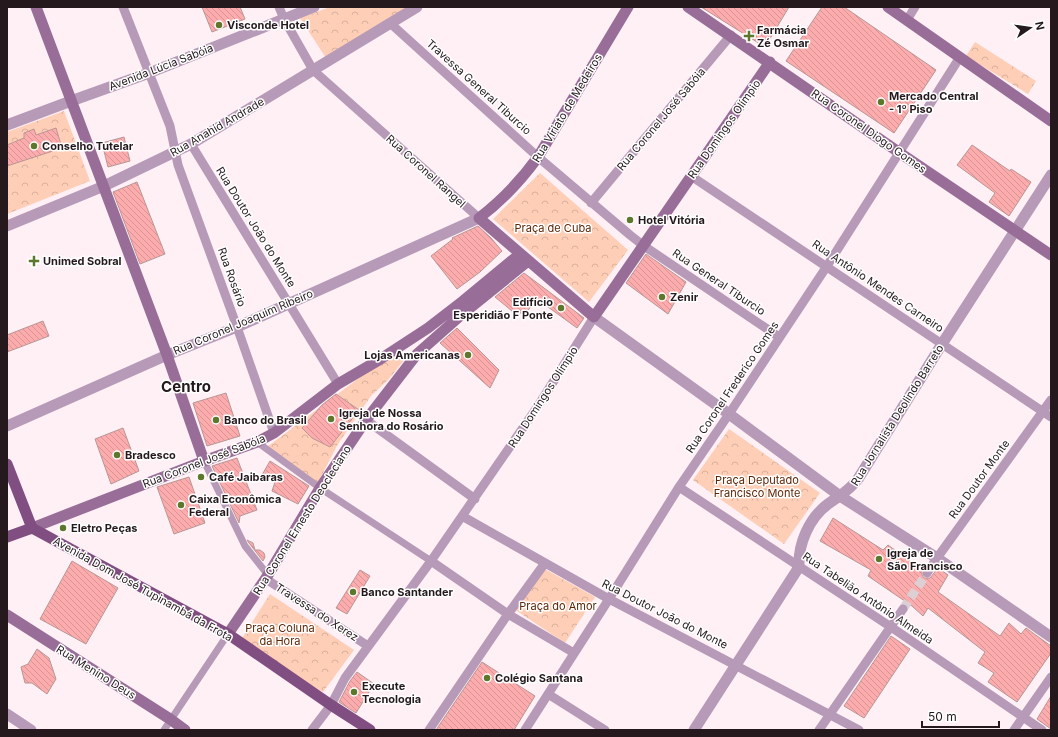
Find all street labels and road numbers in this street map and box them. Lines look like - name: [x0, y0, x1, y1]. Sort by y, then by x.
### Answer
- street label: Travessa General Tiburcio: [424, 36, 535, 138]
- street label: Avenida Lúcia Sabóia: [107, 41, 215, 93]
- street label: Rua Viriato de Medeiros: [529, 51, 605, 165]
- street label: Rua Coronel José Sabóia: [614, 65, 708, 173]
- street label: Rua Domingos Olímpio: [684, 76, 764, 181]
- street label: Rua Coronel Diogo Gomes: [809, 86, 929, 176]
- street label: Rua Anahid Andrade: [167, 94, 267, 160]
- street label: Rua Coronel Rangel: [383, 132, 469, 210]
- street label: Rua Doutor João do Monte: [213, 164, 299, 290]
- street label: Rua Antônio Mendes Carneiro: [810, 237, 947, 335]
- street label: Rua Rosário: [215, 246, 249, 309]
- street label: Rua General Tiburcio: [670, 246, 768, 318]
- street label: Rua Coronel Joaquim Ribeiro: [171, 286, 315, 358]
- street label: Rua Coronel Frederico Gomes: [683, 318, 782, 456]
- street label: Rua Jornalista Deolindo Barreto: [848, 341, 947, 488]
- street label: Rua Domingos Olímpio: [505, 343, 581, 450]
- street label: Rua Coronel José Sabóia: [141, 431, 267, 491]
- street label: Rua Doutor Monte: [946, 437, 1012, 521]
- street label: Rua Coronel Ernesto Deocleciano: [250, 442, 354, 598]
- street label: Avenida Dom José Tupinambá da Frota: [51, 534, 235, 644]
- street label: Rua Tabelião Antônio Almeida: [800, 549, 936, 647]
- street label: Rua Doutor João do Monte: [600, 576, 730, 652]
- street label: Travessa do Xerez: [273, 580, 361, 644]
- street label: Rua Menino Deus: [54, 642, 139, 702]

